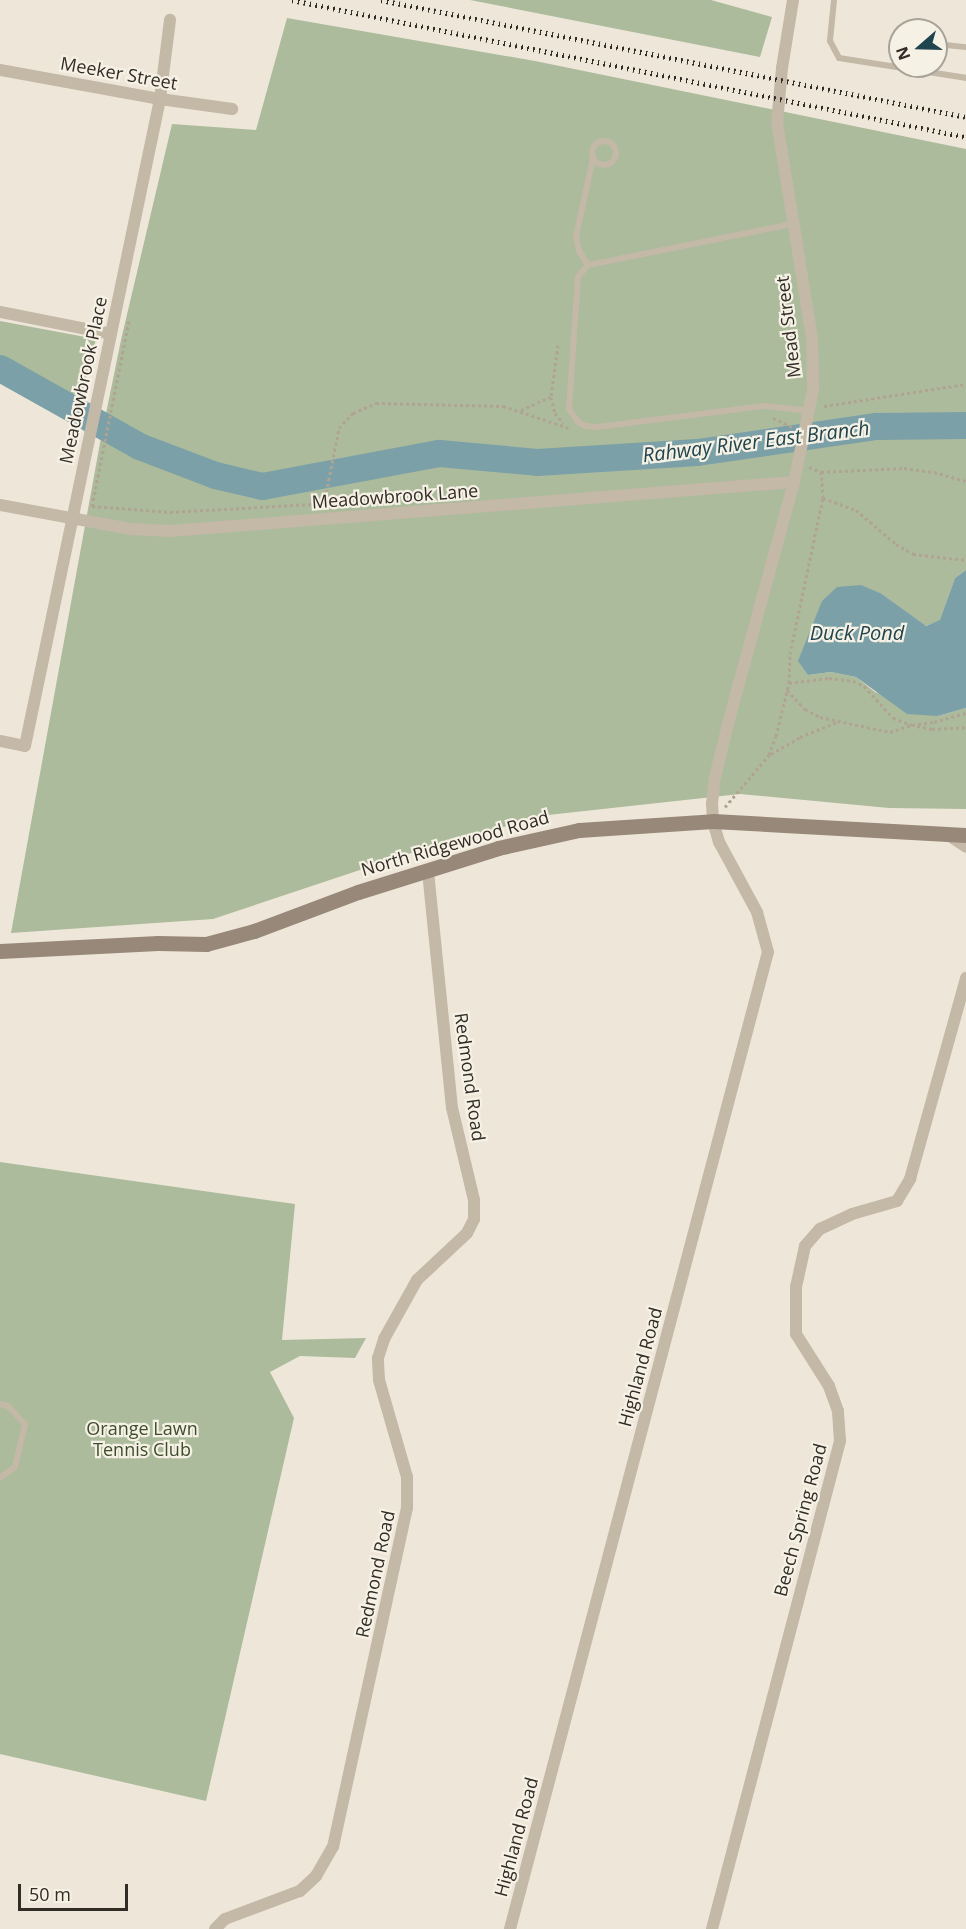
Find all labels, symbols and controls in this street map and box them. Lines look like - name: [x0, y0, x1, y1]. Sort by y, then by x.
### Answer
- north arrow: [888, 18, 948, 78]
- text: N: [890, 44, 916, 63]
- street label: Meeker Street: [59, 52, 179, 94]
- street label: Mead Street: [771, 275, 805, 379]
- street label: Meadowbrook Place: [55, 294, 111, 466]
- water label: Rahway River East Branch: [641, 415, 871, 467]
- street label: Meadowbrook Lane: [311, 479, 479, 513]
- water label: Duck Pond: [810, 620, 904, 644]
- street label: North Ridgewood Road: [358, 806, 552, 880]
- street label: Redmond Road: [450, 1011, 490, 1143]
- street label: Highland Road: [614, 1305, 666, 1429]
- park label: Orange Lawn Tennis Club: [86, 1418, 198, 1460]
- street label: Beech Spring Road: [769, 1441, 831, 1599]
- street label: Redmond Road: [351, 1508, 399, 1640]
- street label: Highland Road: [490, 1775, 542, 1899]
- scale bar: [21, 1872, 130, 1910]
- text: 50 m: [29, 1882, 71, 1906]

